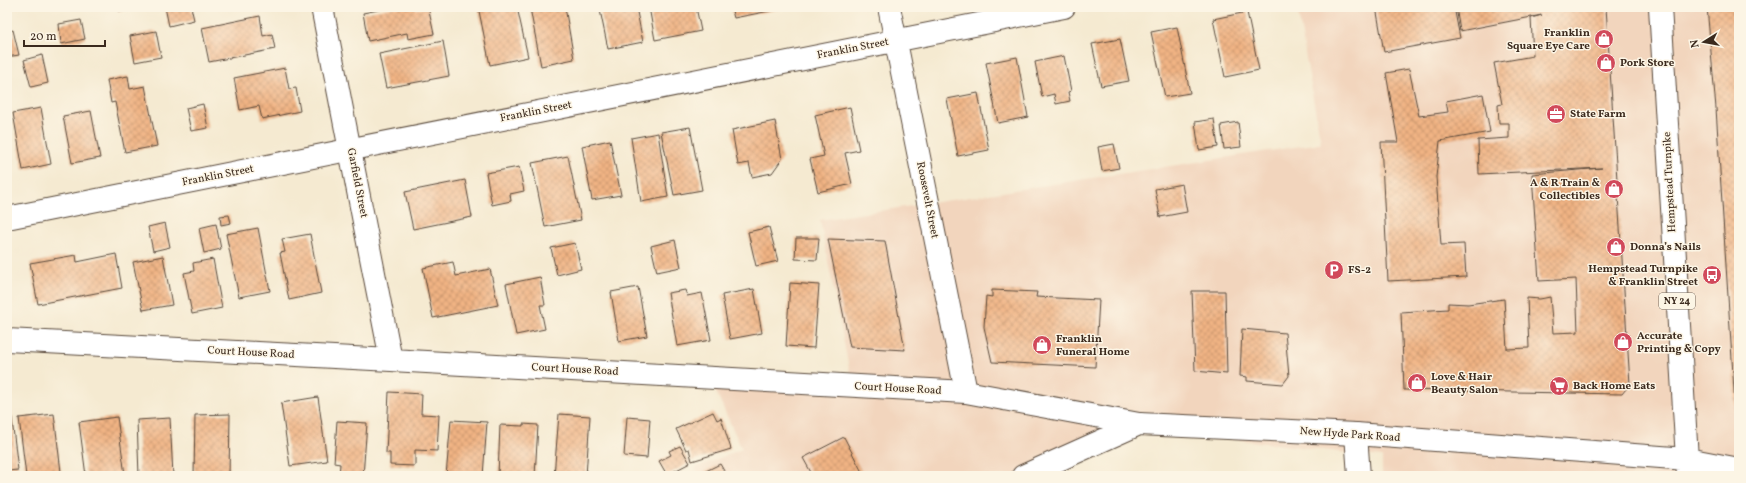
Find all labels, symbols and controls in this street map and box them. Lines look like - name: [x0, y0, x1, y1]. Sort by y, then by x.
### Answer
- scale bar: [24, 22, 105, 48]
- north arrow: [1684, 22, 1724, 62]
- place label: Franklin Square Eye Care: [1507, 26, 1590, 54]
- shop icon: Franklin Square Eye Care: [1593, 28, 1615, 50]
- text: 20 m: [30, 29, 57, 45]
- street label: Franklin Street: [816, 35, 890, 63]
- text: N: [1688, 38, 1704, 49]
- shop icon: Pork Store: [1595, 52, 1617, 74]
- place label: Pork Store: [1620, 56, 1675, 71]
- street label: Franklin Street: [499, 98, 573, 126]
- office icon: State Farm: [1545, 103, 1567, 125]
- place label: State Farm: [1570, 107, 1626, 122]
- street label: Hempstead Turnpike: [1660, 131, 1680, 233]
- street label: Garfield Street: [343, 147, 371, 219]
- street label: Roosevelt Street: [912, 160, 942, 240]
- street label: Franklin Street: [181, 162, 255, 190]
- place label: A & R Train & Collectibles: [1530, 176, 1600, 204]
- shop icon: A & R Train & Collectibles: [1603, 178, 1625, 200]
- shop icon: Donna’s Nails: [1605, 236, 1627, 258]
- place label: Donna’s Nails: [1630, 240, 1701, 255]
- parking icon: FS-2: [1323, 259, 1345, 281]
- place label: Hempstead Turnpike & Franklin Street: [1588, 262, 1698, 290]
- place label: FS-2: [1348, 263, 1371, 278]
- bus stop icon: Hempstead Turnpike & Franklin Street: [1701, 264, 1723, 286]
- road number: NY 24: [1659, 293, 1695, 309]
- place label: Accurate Printing & Copy: [1637, 329, 1722, 357]
- shop icon: Accurate Printing & Copy: [1612, 331, 1634, 353]
- place label: Franklin Funeral Home: [1056, 332, 1130, 360]
- shop icon: Franklin Funeral Home: [1031, 334, 1053, 356]
- street label: Court House Road: [207, 343, 295, 363]
- street label: Court House Road: [531, 360, 619, 380]
- place label: Love & Hair Beauty Salon: [1431, 370, 1498, 398]
- shop icon: Love & Hair Beauty Salon: [1406, 372, 1428, 394]
- supermarket icon: Back Home Eats: [1548, 375, 1570, 397]
- street label: Court House Road: [854, 379, 942, 399]
- place label: Back Home Eats: [1573, 379, 1655, 394]
- street label: New Hyde Park Road: [1299, 424, 1401, 446]

